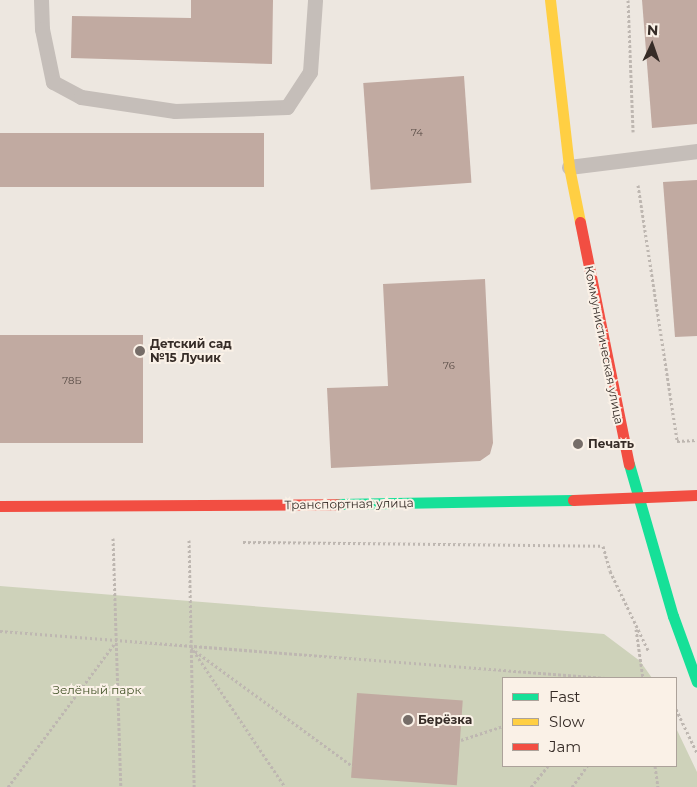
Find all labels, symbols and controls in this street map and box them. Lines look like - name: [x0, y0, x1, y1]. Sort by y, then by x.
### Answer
- north arrow: [627, 20, 677, 70]
- text: N: [647, 21, 659, 39]
- house number: 74: [411, 127, 423, 139]
- street label: Коммунистическая улица: [582, 264, 626, 426]
- place label: Детский сад №15 Лучик: [150, 337, 232, 365]
- marker: Детский сад №15 Лучик: [134, 345, 146, 357]
- house number: 76: [443, 360, 455, 372]
- house number: 78Б: [62, 375, 82, 387]
- place label: Печать: [588, 437, 634, 451]
- marker: Печать: [572, 438, 584, 450]
- street label: Транспортная улица: [284, 496, 414, 512]
- legend: [502, 677, 677, 767]
- park label: Зелёный парк: [53, 683, 141, 697]
- text: Fast: [549, 687, 580, 706]
- text: Slow: [549, 712, 585, 731]
- place label: Берёзка: [418, 713, 472, 727]
- marker: Берёзка: [402, 714, 414, 726]
- text: Jam: [549, 737, 581, 756]

